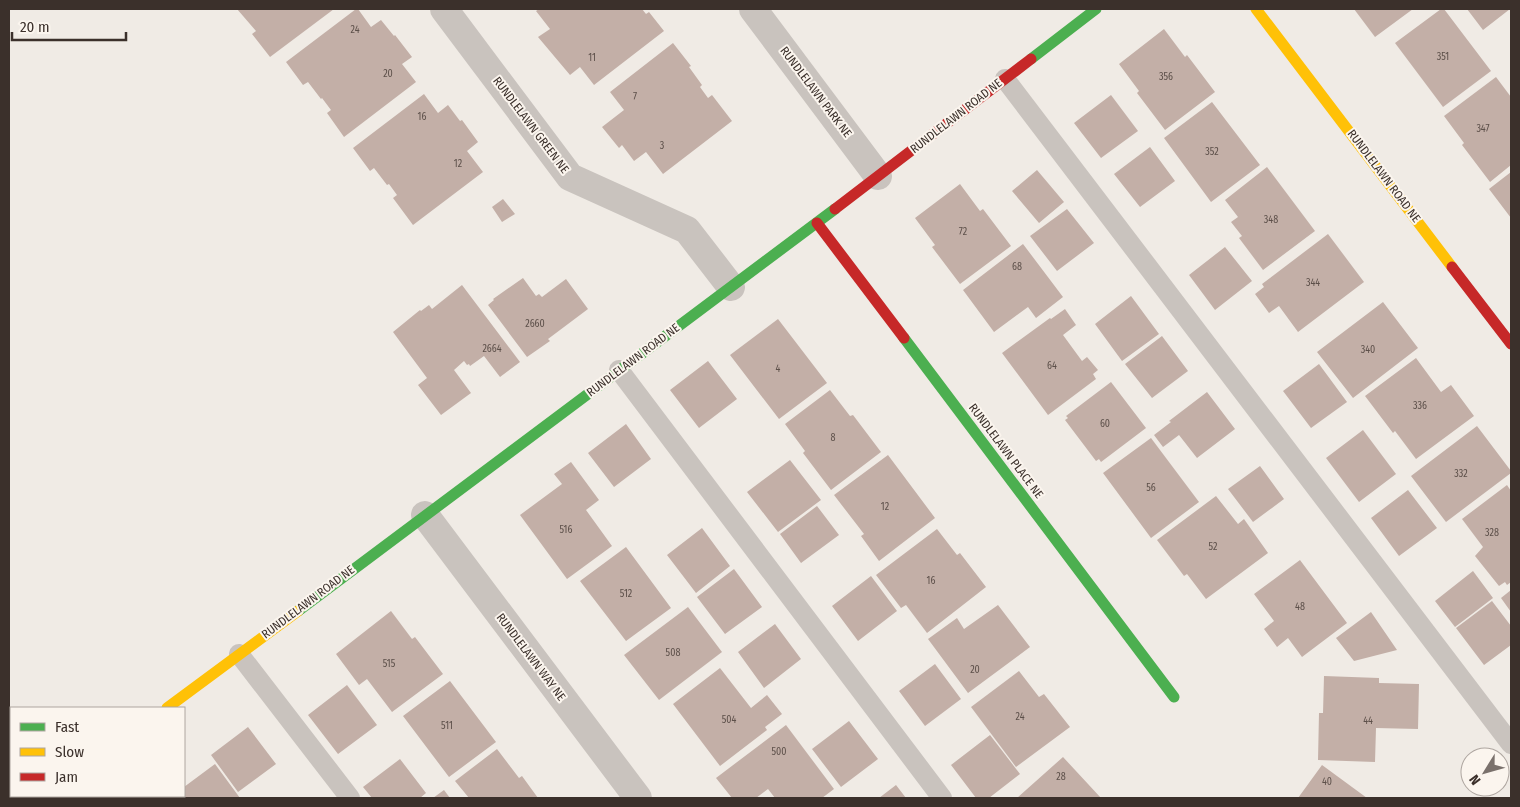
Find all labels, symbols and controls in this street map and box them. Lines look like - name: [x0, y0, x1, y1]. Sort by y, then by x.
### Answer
- scale bar: [12, 10, 126, 42]
- text: 20 m: [20, 18, 50, 36]
- house number: 24: [350, 24, 360, 36]
- street label: RUNDLELAWN PARK NE: [777, 44, 855, 140]
- house number: 351: [1437, 51, 1449, 63]
- house number: 11: [588, 52, 596, 64]
- house number: 20: [383, 68, 393, 80]
- house number: 356: [1159, 71, 1173, 83]
- street label: RUNDLELAWN GREEN NE: [490, 74, 572, 176]
- street label: RUNDLELAWN ROAD NE: [907, 76, 1005, 156]
- house number: 7: [633, 91, 637, 103]
- house number: 16: [418, 111, 426, 123]
- house number: 347: [1476, 123, 1490, 135]
- street label: RUNDLELAWN ROAD NE: [1345, 127, 1424, 225]
- house number: 3: [660, 140, 665, 152]
- house number: 352: [1205, 146, 1219, 158]
- house number: 12: [454, 158, 463, 170]
- house number: 348: [1264, 214, 1278, 226]
- house number: 72: [959, 226, 968, 238]
- house number: 68: [1012, 261, 1022, 273]
- house number: 344: [1306, 277, 1320, 289]
- house number: 2660: [525, 318, 545, 330]
- street label: RUNDLELAWN ROAD NE: [584, 320, 682, 399]
- house number: 2664: [482, 343, 502, 355]
- house number: 340: [1361, 344, 1375, 356]
- house number: 64: [1047, 360, 1057, 372]
- house number: 4: [776, 363, 781, 375]
- house number: 336: [1413, 400, 1427, 412]
- street label: RUNDLELAWN PLACE NE: [966, 401, 1046, 501]
- house number: 60: [1100, 418, 1110, 430]
- house number: 8: [831, 432, 836, 444]
- house number: 332: [1454, 468, 1468, 480]
- house number: 56: [1146, 482, 1156, 494]
- house number: 12: [881, 501, 890, 513]
- house number: 516: [560, 524, 573, 536]
- house number: 328: [1485, 527, 1499, 539]
- house number: 52: [1209, 541, 1218, 553]
- street label: RUNDLELAWN ROAD NE: [259, 562, 357, 641]
- house number: 16: [927, 575, 935, 587]
- house number: 512: [620, 588, 633, 600]
- house number: 48: [1295, 601, 1305, 613]
- street label: RUNDLELAWN WAY NE: [494, 611, 569, 704]
- house number: 508: [666, 647, 680, 659]
- house number: 515: [383, 658, 396, 670]
- house number: 20: [970, 664, 980, 676]
- legend: [10, 707, 185, 797]
- house number: 24: [1015, 711, 1025, 723]
- house number: 504: [722, 714, 736, 726]
- house number: 44: [1363, 715, 1373, 727]
- text: Fast: [55, 718, 79, 736]
- house number: 511: [441, 720, 453, 732]
- text: Slow: [55, 743, 84, 761]
- house number: 500: [771, 746, 787, 758]
- north arrow: [1460, 747, 1510, 797]
- text: Jam: [55, 768, 78, 786]
- house number: 28: [1056, 771, 1066, 783]
- text: N: [1466, 771, 1484, 788]
- house number: 40: [1322, 776, 1332, 788]

